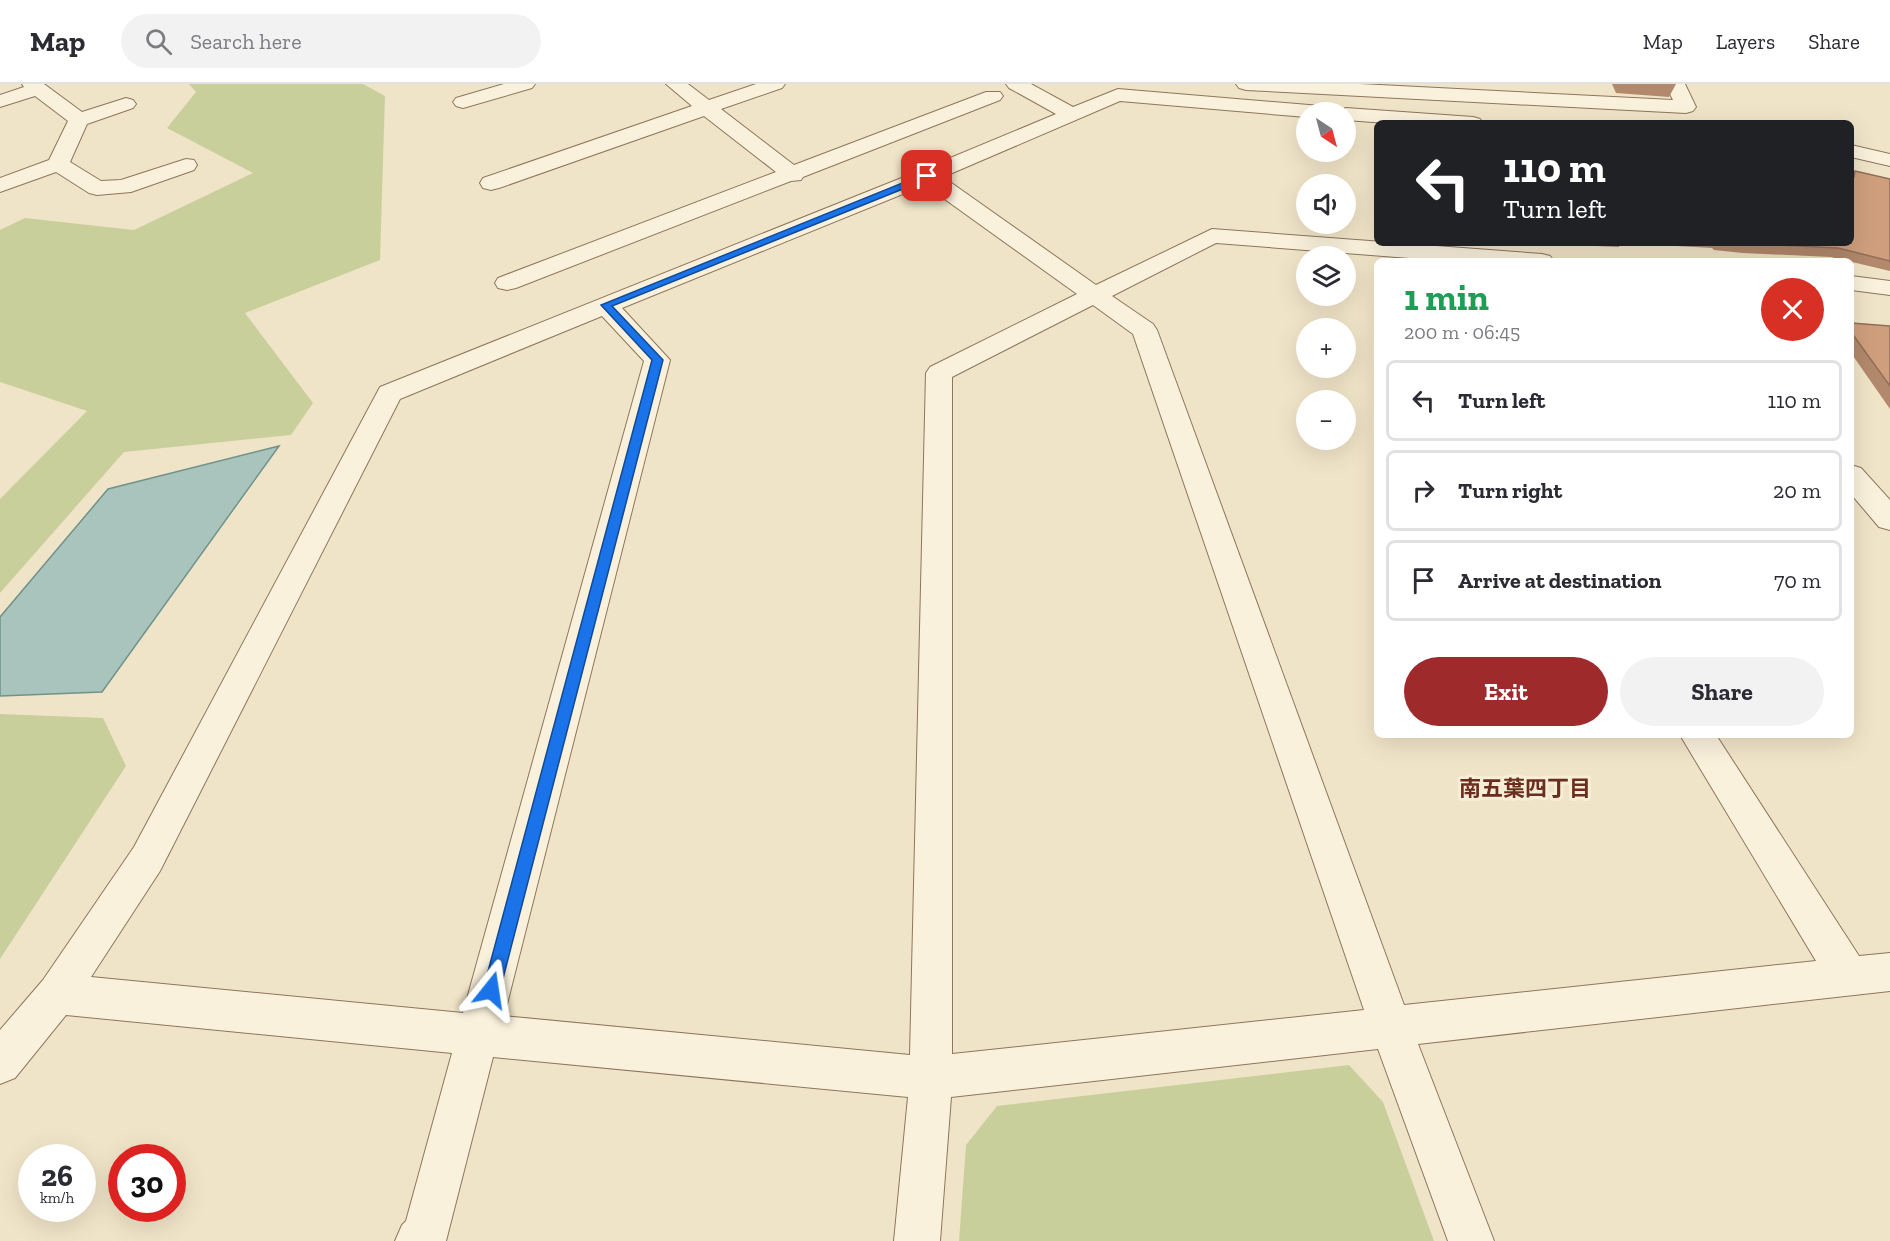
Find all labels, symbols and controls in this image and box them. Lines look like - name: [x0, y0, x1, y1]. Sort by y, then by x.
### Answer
- search box: [121, 14, 541, 68]
- text: Map: [30, 25, 85, 58]
- icon: search: [142, 25, 175, 58]
- text: Search here: [190, 28, 302, 55]
- text: Map: [1643, 29, 1683, 54]
- text: Layers: [1716, 29, 1775, 54]
- text: Share: [1808, 29, 1860, 54]
- north arrow: [1296, 102, 1356, 162]
- map controls: [1296, 102, 1356, 450]
- text: 110 m: [1503, 142, 1606, 193]
- icon: left: [1404, 144, 1482, 222]
- pin: [901, 150, 952, 201]
- icon: arrive: [910, 159, 943, 192]
- button: sound: [1296, 174, 1356, 234]
- text: Turn left: [1503, 193, 1606, 225]
- button: layers: [1296, 246, 1356, 306]
- text: 1 min: [1404, 276, 1489, 319]
- button: close: [1761, 278, 1824, 341]
- button: +: [1296, 318, 1356, 378]
- text: 200 m · 06:45: [1404, 320, 1520, 344]
- icon: left: [1407, 384, 1440, 417]
- text: Turn left: [1458, 387, 1545, 414]
- text: 110 m: [1767, 387, 1821, 414]
- button: −: [1296, 390, 1356, 450]
- icon: right: [1407, 474, 1440, 507]
- text: Turn right: [1458, 477, 1562, 504]
- text: 20 m: [1773, 477, 1821, 504]
- icon: arrive: [1407, 564, 1440, 597]
- text: Arrive at destination: [1458, 567, 1661, 594]
- text: 70 m: [1774, 567, 1821, 594]
- button: Exit: [1404, 657, 1608, 726]
- button: Share: [1620, 657, 1824, 726]
- district label: 南五葉四丁目: [1459, 775, 1591, 802]
- position arrow: [459, 958, 523, 1022]
- speed limit sign: 30: [108, 1144, 186, 1222]
- text: 26: [41, 1158, 73, 1194]
- text: km/h: [40, 1189, 74, 1207]

